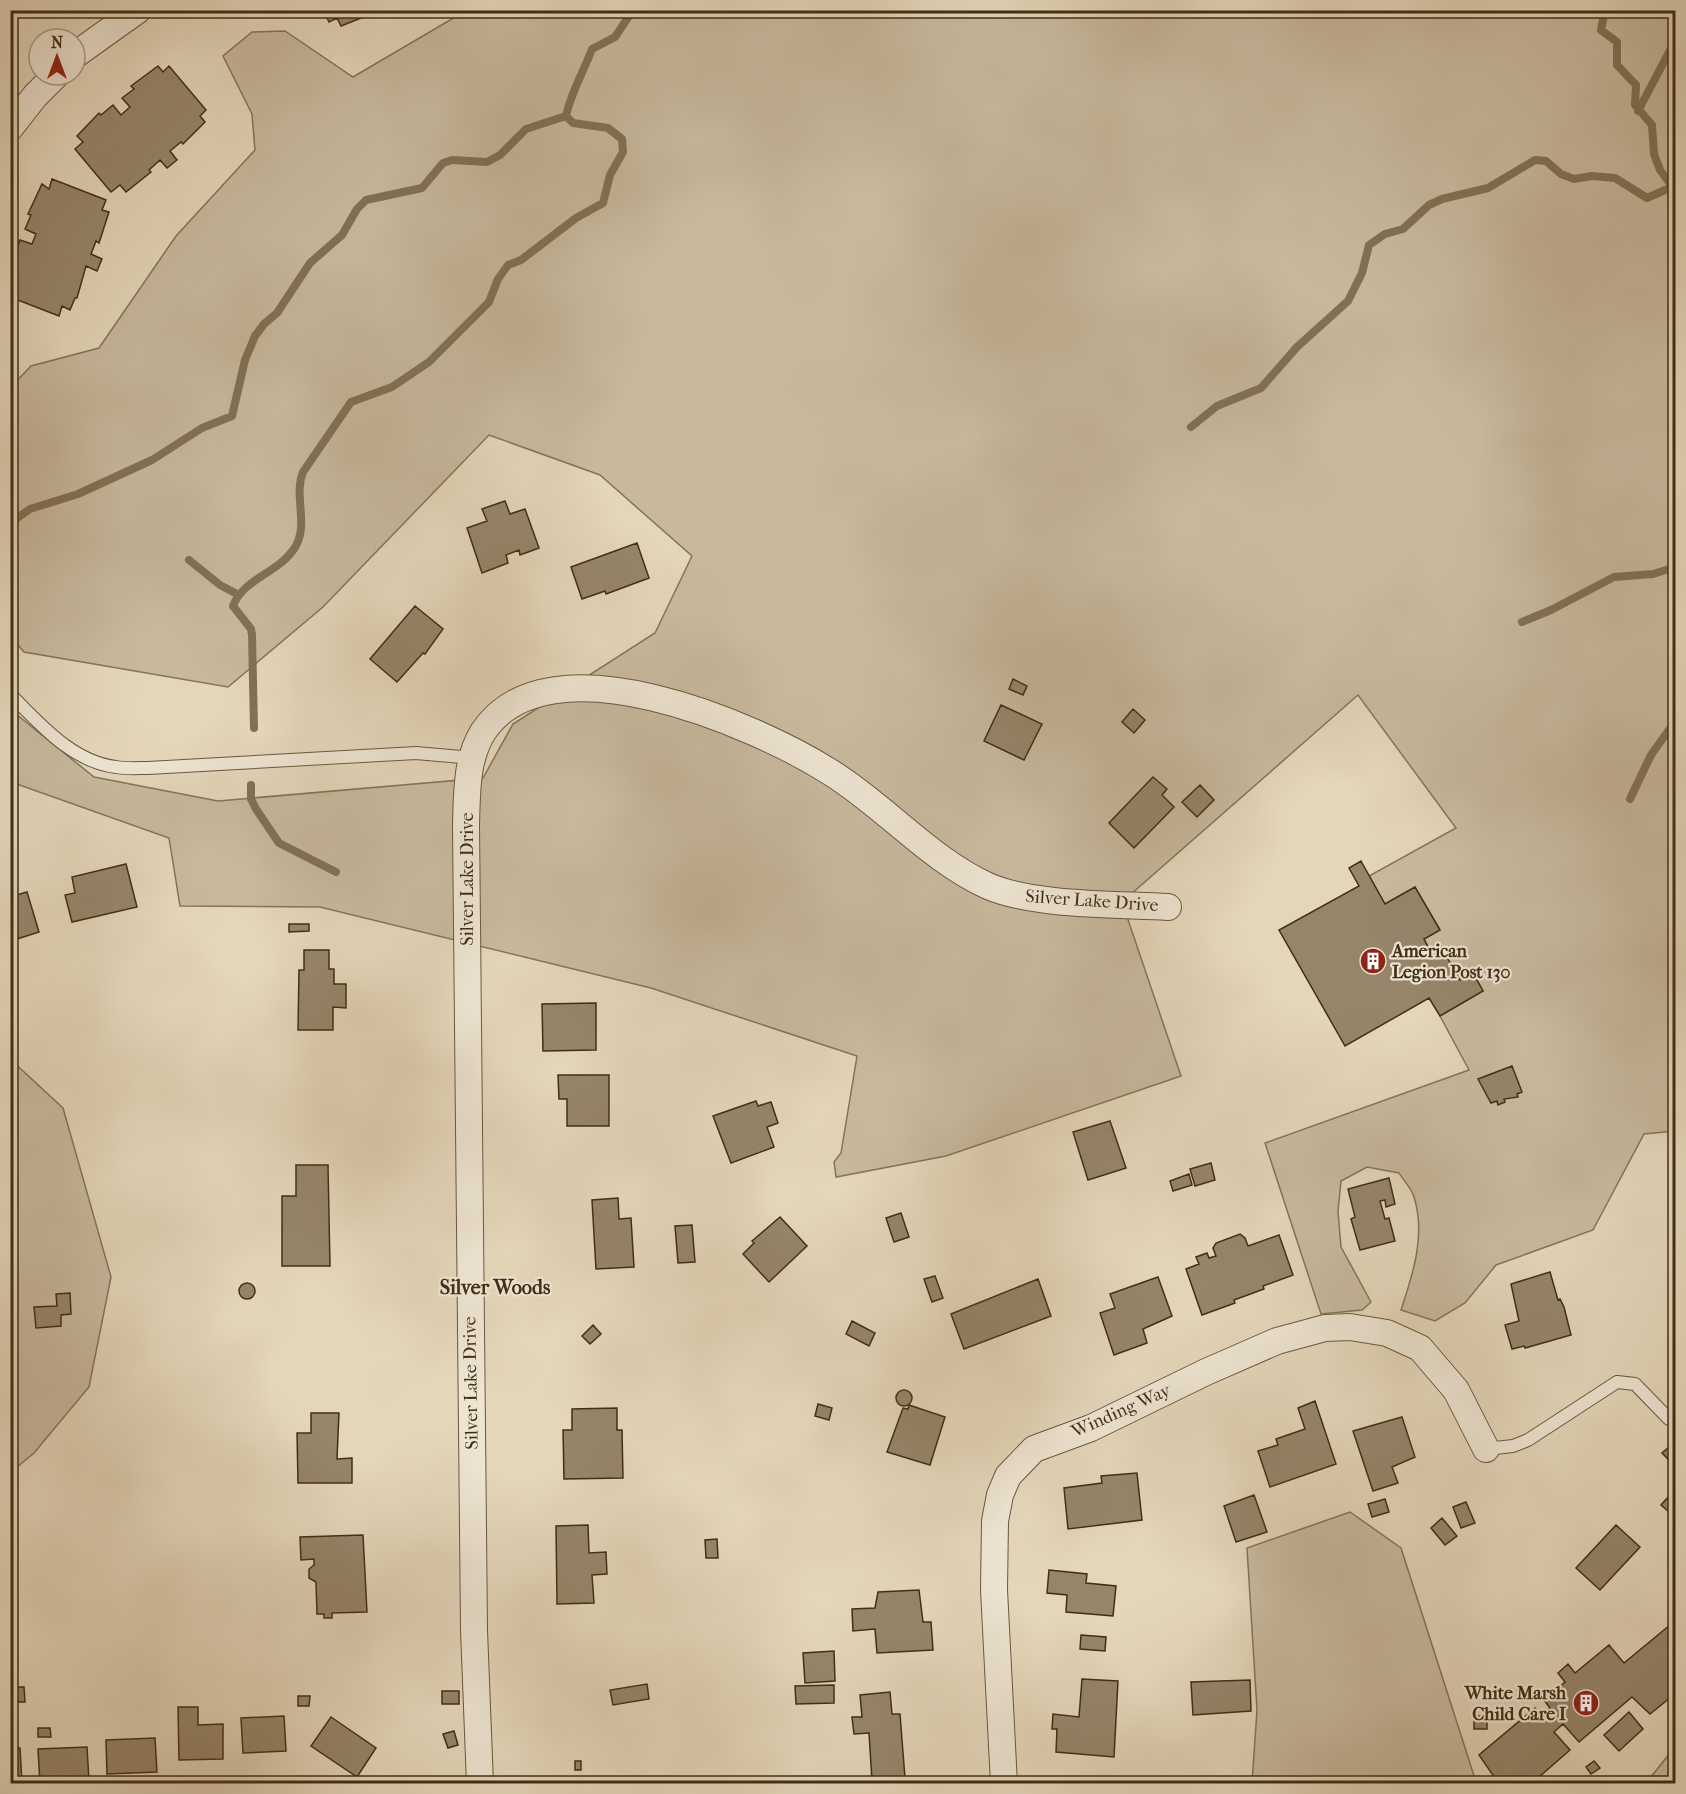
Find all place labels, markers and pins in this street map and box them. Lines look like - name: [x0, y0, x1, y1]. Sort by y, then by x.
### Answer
- place label: American Legion Post 130: [1391, 941, 1510, 983]
- building icon: American Legion Post 130: [1358, 946, 1388, 976]
- place label: White Marsh Child Care I: [1464, 1683, 1567, 1725]
- building icon: White Marsh Child Care I: [1571, 1688, 1601, 1718]

